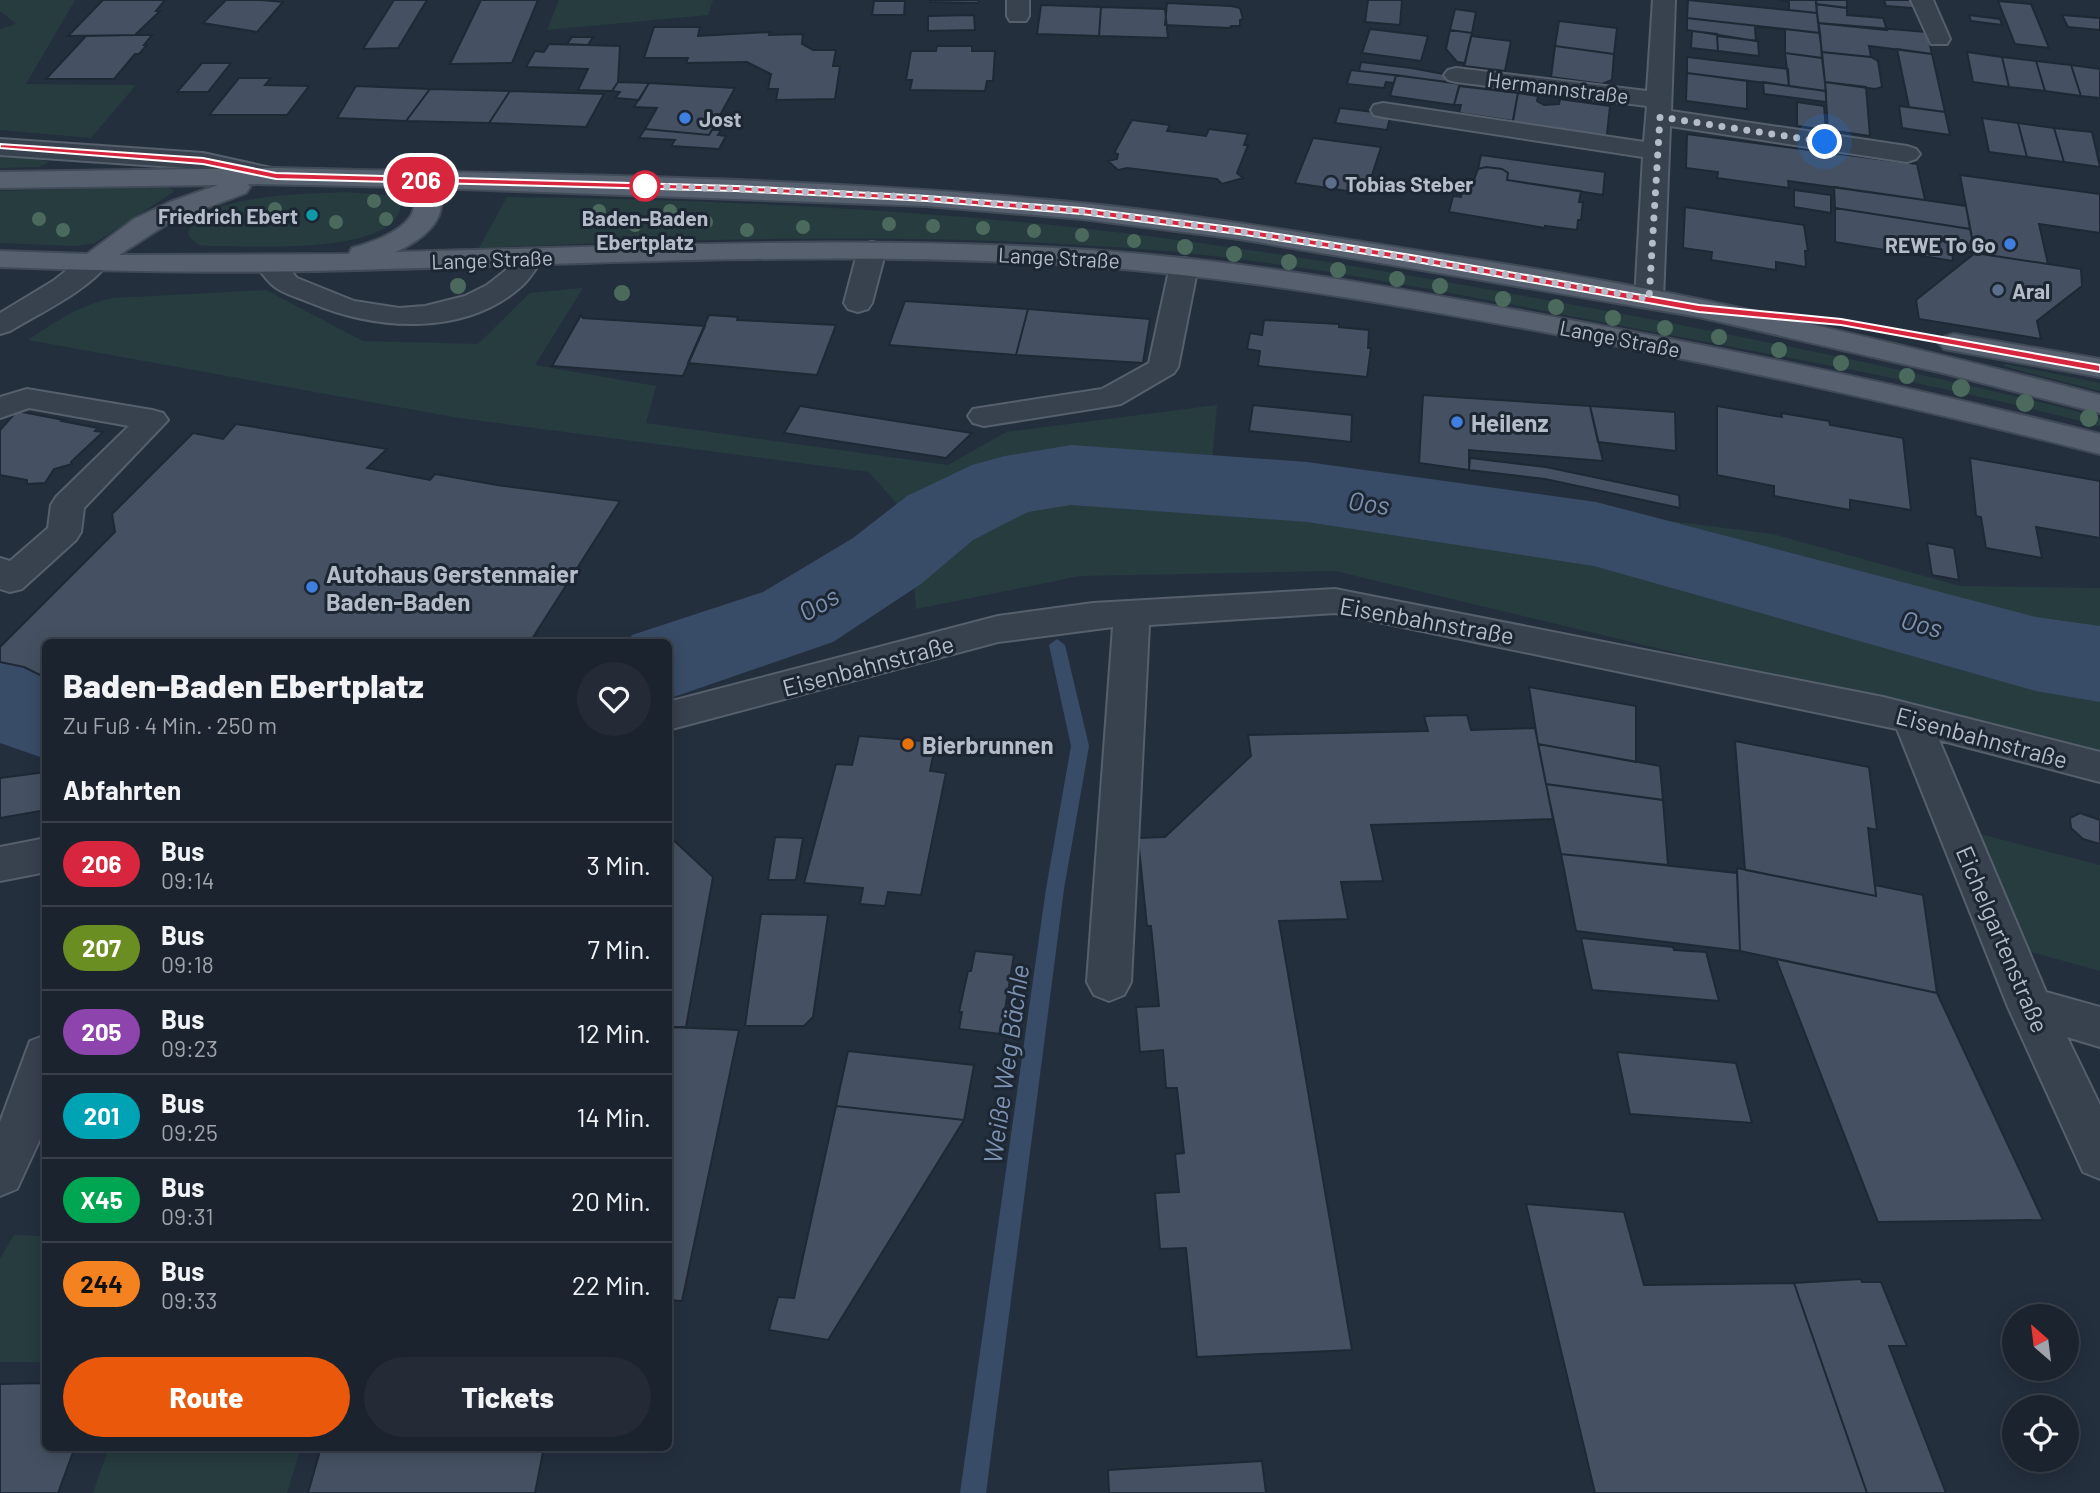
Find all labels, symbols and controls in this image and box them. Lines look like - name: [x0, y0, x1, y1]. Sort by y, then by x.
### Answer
- street label: Hermannstraße: [1486, 66, 1630, 108]
- place label: Jost: [699, 106, 741, 131]
- marker: Jost: [677, 110, 693, 126]
- your location: [1807, 124, 1842, 159]
- line badge: 206: [381, 157, 461, 203]
- text: 206: [401, 165, 441, 194]
- marker: Baden-Baden Ebertplatz: [630, 171, 660, 201]
- place label: Tobias Steber: [1345, 171, 1473, 196]
- marker: Tobias Steber: [1323, 175, 1339, 191]
- place label: Friedrich Ebert: [158, 203, 298, 228]
- place label: Baden-Baden Ebertplatz: [582, 205, 708, 254]
- marker: Friedrich Ebert: [304, 207, 320, 223]
- place label: REWE To Go: [1885, 232, 1996, 257]
- marker: REWE To Go: [2002, 236, 2018, 252]
- street label: Lange Straße: [998, 241, 1120, 273]
- street label: Lange Straße: [431, 244, 553, 274]
- place label: Aral: [2012, 278, 2050, 303]
- marker: Aral: [1990, 282, 2006, 298]
- street label: Lange Straße: [1558, 314, 1682, 362]
- place label: Heilenz: [1471, 408, 1548, 437]
- marker: Heilenz: [1449, 414, 1465, 430]
- water label: Oos: [1346, 484, 1392, 520]
- place label: Autohaus Gerstenmaier Baden-Baden: [326, 559, 578, 616]
- marker: Autohaus Gerstenmaier Baden-Baden: [304, 579, 320, 595]
- water label: Oos: [792, 579, 844, 627]
- street label: Eisenbahnstraße: [1338, 590, 1516, 650]
- water label: Oos: [1898, 603, 1946, 643]
- street label: Eisenbahnstraße: [779, 628, 957, 702]
- button: heart: [577, 662, 651, 736]
- text: Baden-Baden Ebertplatz: [63, 665, 424, 705]
- street label: Eisenbahnstraße: [1893, 700, 2071, 774]
- text: Zu Fuß · 4 Min. · 250 m: [63, 711, 277, 739]
- place label: Bierbrunnen: [922, 730, 1054, 759]
- marker: Bierbrunnen: [900, 736, 916, 752]
- text: Abfahrten: [63, 774, 181, 805]
- text: Bus: [161, 835, 204, 866]
- street label: Eichelgartenstraße: [1951, 841, 2055, 1037]
- text: 206: [81, 849, 122, 878]
- text: 3 Min.: [586, 849, 651, 880]
- text: 09:14: [161, 866, 215, 894]
- text: Bus: [161, 919, 204, 950]
- text: 207: [82, 933, 121, 962]
- text: 7 Min.: [588, 933, 651, 964]
- text: 09:18: [161, 950, 214, 978]
- water label: Weiße Weg Bächle: [976, 963, 1034, 1165]
- text: Bus: [161, 1003, 204, 1034]
- text: 205: [81, 1017, 122, 1046]
- text: 12 Min.: [577, 1017, 651, 1048]
- text: 09:23: [161, 1034, 218, 1062]
- text: Bus: [161, 1087, 204, 1118]
- text: 201: [84, 1101, 119, 1130]
- text: 14 Min.: [576, 1101, 651, 1132]
- text: 09:25: [161, 1118, 218, 1146]
- text: Bus: [161, 1171, 204, 1202]
- text: X45: [80, 1185, 123, 1214]
- text: 20 Min.: [571, 1185, 651, 1216]
- text: 09:31: [161, 1202, 214, 1230]
- text: Bus: [161, 1255, 204, 1286]
- text: 244: [80, 1269, 123, 1298]
- text: 22 Min.: [572, 1269, 651, 1300]
- text: 09:33: [161, 1286, 217, 1314]
- north arrow: [2002, 1304, 2079, 1381]
- map controls: [2002, 1304, 2079, 1472]
- button: Route: [63, 1357, 350, 1437]
- button: Tickets: [364, 1357, 651, 1437]
- button: locate: [2002, 1395, 2079, 1472]

